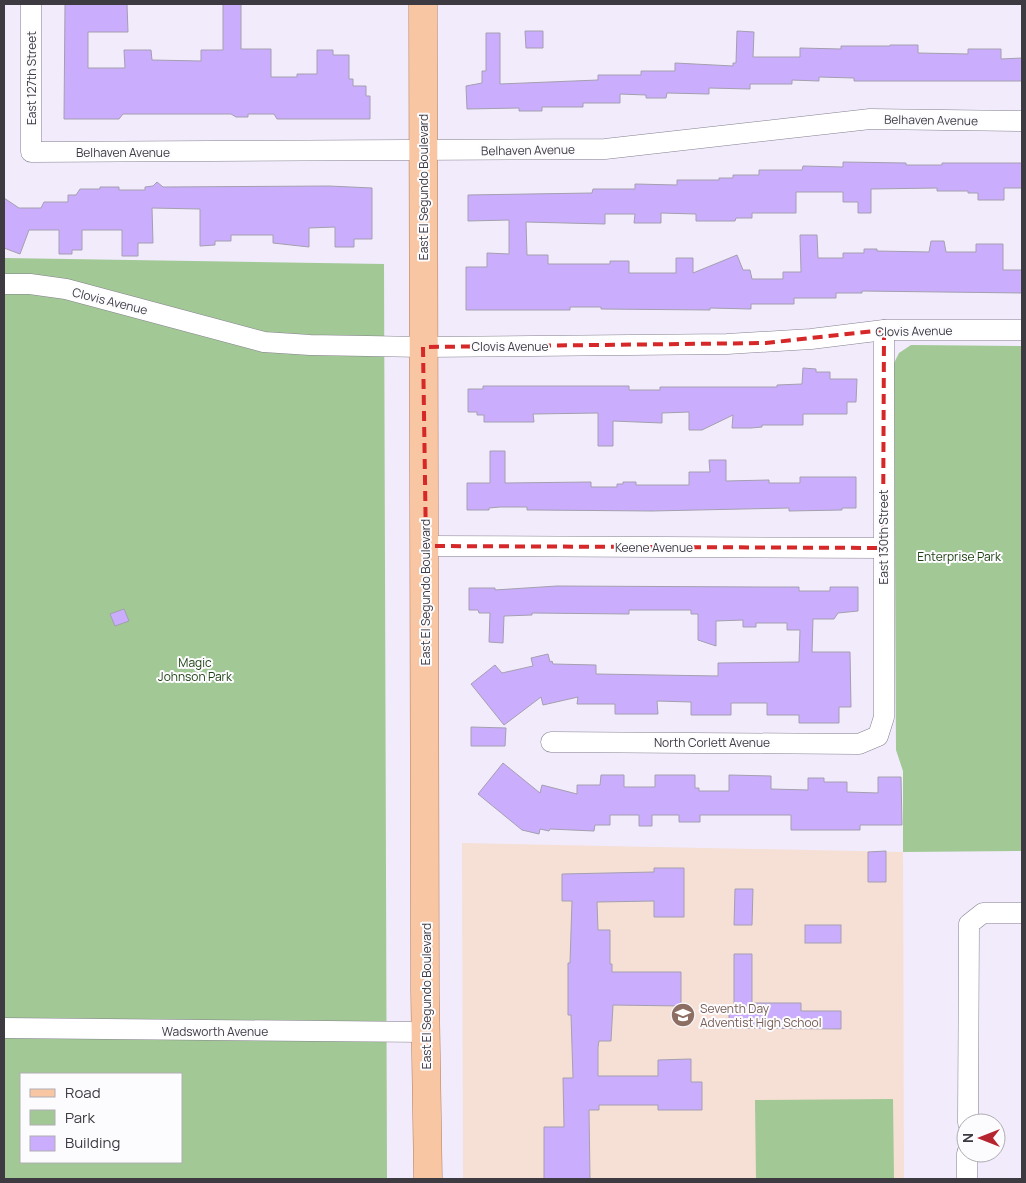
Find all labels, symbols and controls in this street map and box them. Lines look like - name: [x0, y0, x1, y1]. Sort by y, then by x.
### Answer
- street label: East 127th Street: [23, 31, 40, 125]
- street label: Belhaven Avenue: [884, 111, 978, 129]
- street label: East El Segundo Boulevard: [415, 114, 432, 260]
- street label: Belhaven Avenue: [481, 141, 575, 159]
- street label: Belhaven Avenue: [76, 144, 170, 161]
- street label: Clovis Avenue: [71, 283, 149, 319]
- street label: Clovis Avenue: [875, 322, 953, 340]
- street label: Clovis Avenue: [472, 338, 548, 355]
- street label: East 130th Street: [875, 489, 892, 585]
- street label: East El Segundo Boulevard: [417, 519, 434, 665]
- street label: Keene Avenue: [615, 539, 693, 556]
- park label: Enterprise Park: [917, 548, 1002, 565]
- park label: Magic Johnson Park: [158, 654, 233, 685]
- street label: North Corlett Avenue: [654, 734, 770, 751]
- street label: East El Segundo Boulevard: [418, 923, 435, 1069]
- place label: Seventh Day Adventist High School: [700, 1000, 821, 1031]
- school or university icon: Seventh Day Adventist High School: [670, 1002, 696, 1028]
- street label: Wadsworth Avenue: [162, 1023, 268, 1040]
- legend: [20, 1073, 182, 1163]
- text: Road: [65, 1082, 101, 1103]
- text: Park: [65, 1107, 95, 1128]
- north arrow: [956, 1113, 1006, 1163]
- text: Building: [65, 1132, 120, 1153]
- text: N: [958, 1133, 977, 1143]

